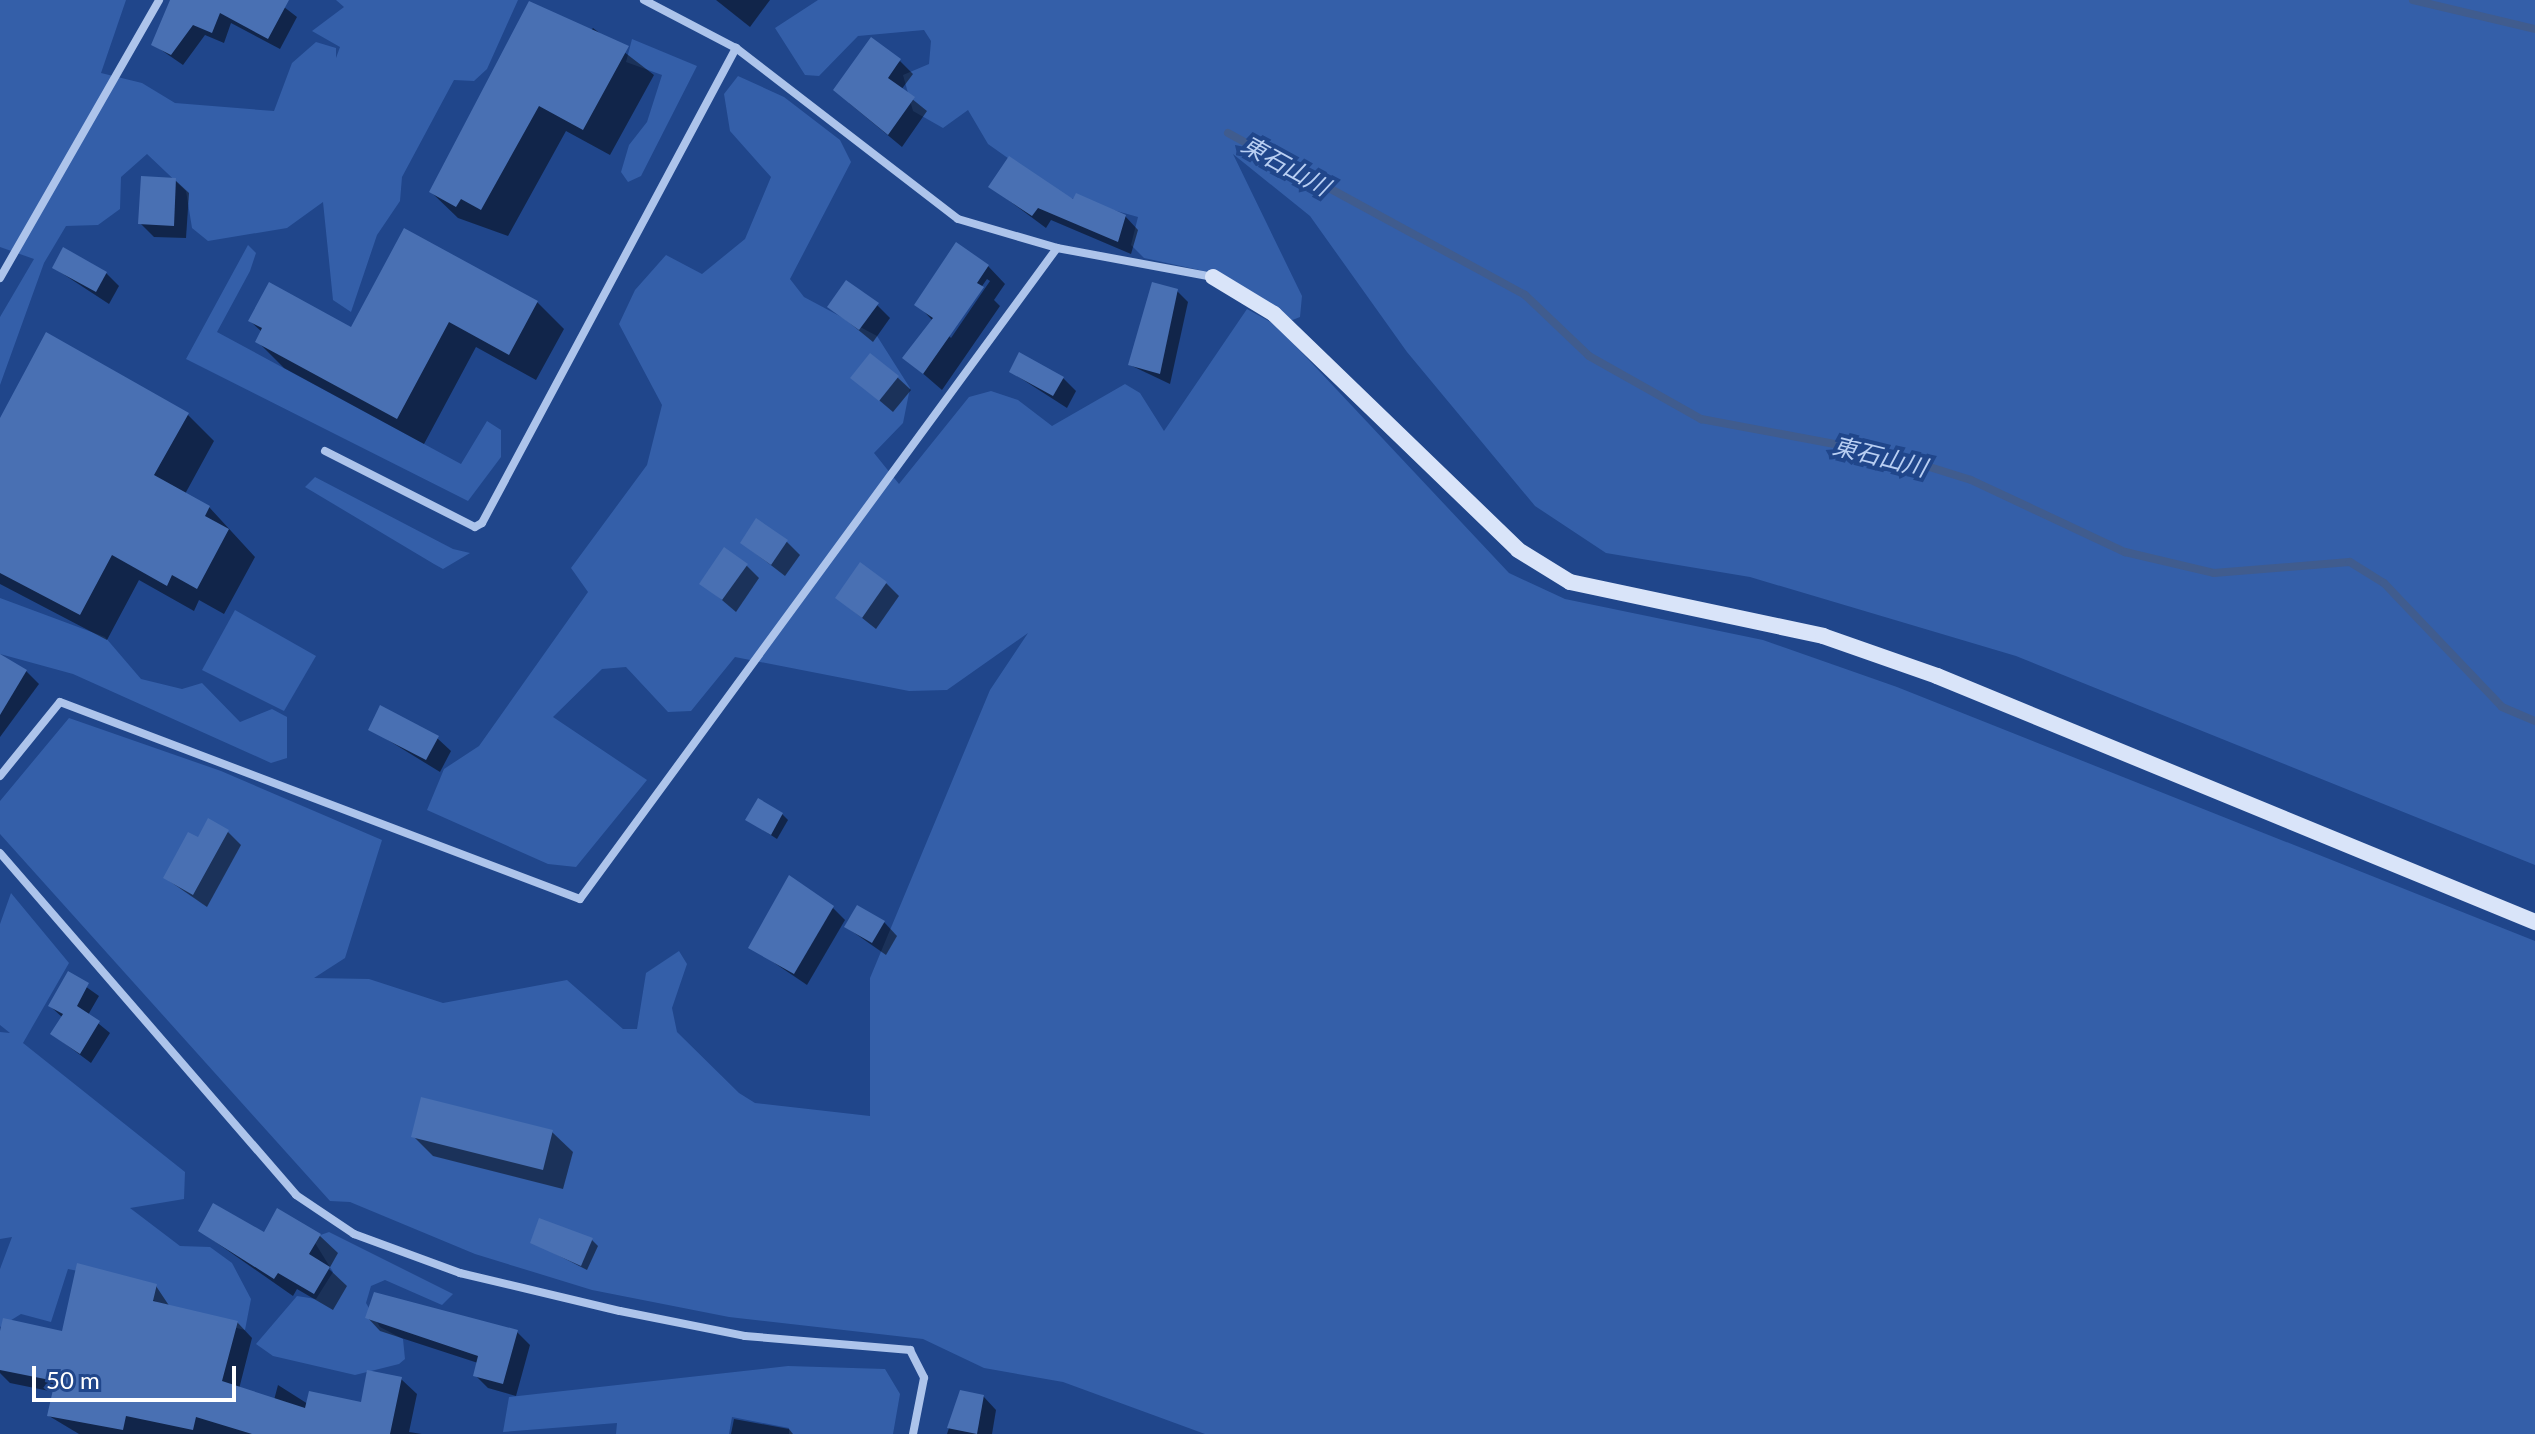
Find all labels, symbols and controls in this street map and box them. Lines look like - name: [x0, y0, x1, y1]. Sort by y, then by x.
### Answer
- water label: 東石山川: [1237, 129, 1335, 201]
- water label: 東石山川: [1830, 430, 1930, 482]
- scale bar: [36, 1350, 240, 1400]
- text: 50 m: [46, 1365, 100, 1394]

